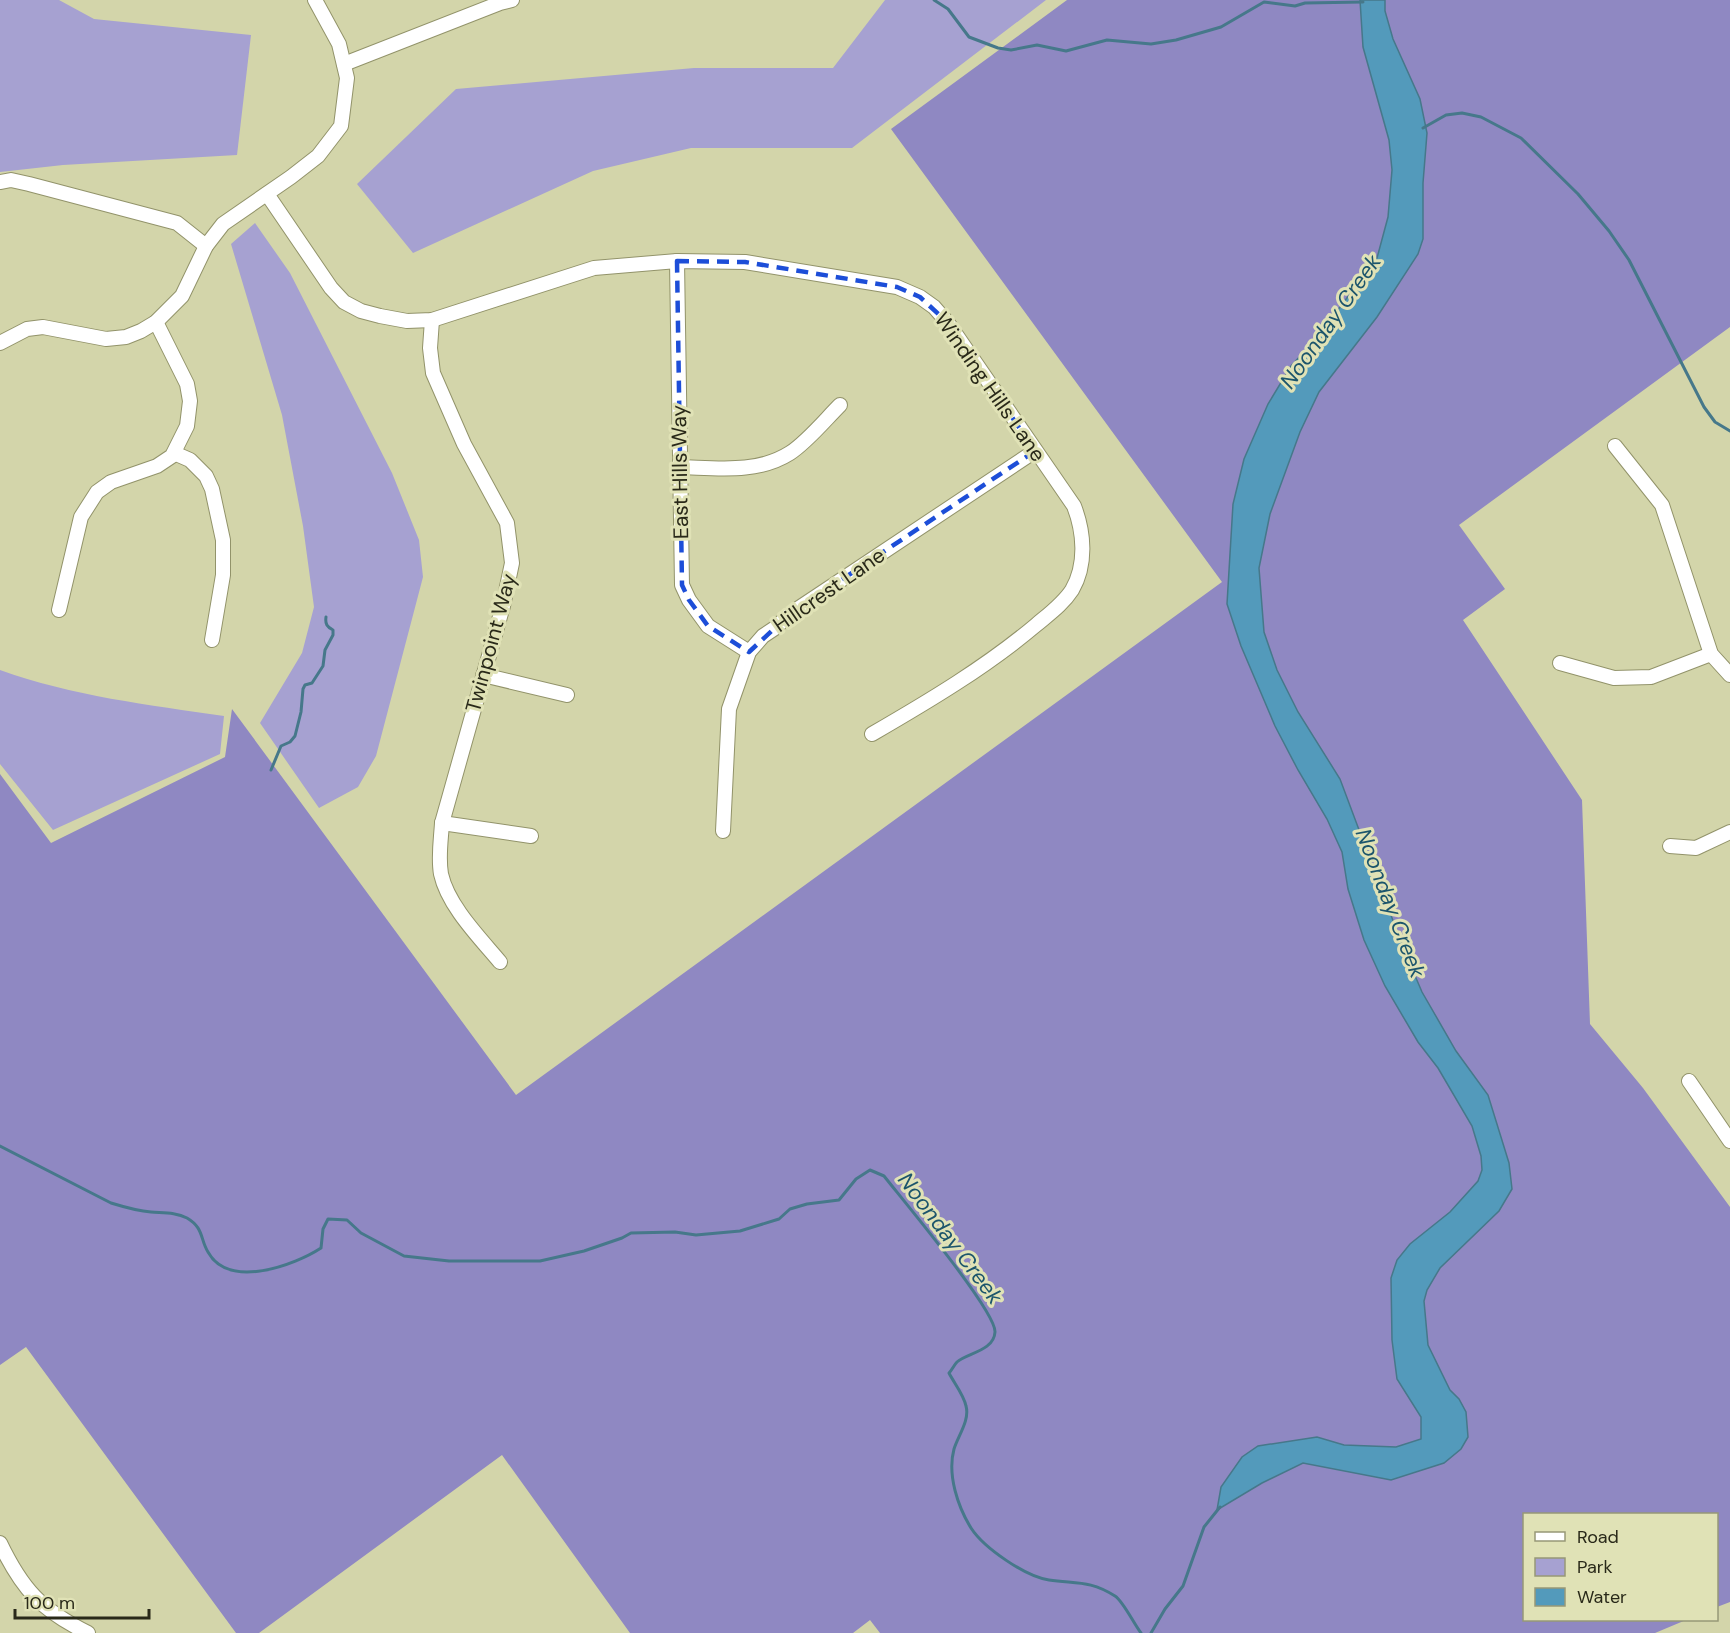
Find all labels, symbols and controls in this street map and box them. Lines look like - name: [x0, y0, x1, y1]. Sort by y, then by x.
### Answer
- water label: Noonday Creek: [1273, 248, 1388, 394]
- street label: Winding Hills Lane: [928, 307, 1052, 467]
- street label: East Hills Way: [665, 404, 695, 539]
- street label: Hillcrest Lane: [768, 541, 890, 639]
- street label: Twinpoint Way: [459, 570, 523, 715]
- water label: Noonday Creek: [1349, 824, 1433, 983]
- water label: Noonday Creek: [891, 1167, 1010, 1311]
- legend: [1523, 1513, 1718, 1621]
- text: Road: [1577, 1525, 1619, 1549]
- text: Park: [1577, 1555, 1613, 1579]
- scale bar: [15, 1582, 148, 1620]
- text: Water: [1577, 1585, 1627, 1609]
- text: 100 m: [24, 1591, 75, 1615]

